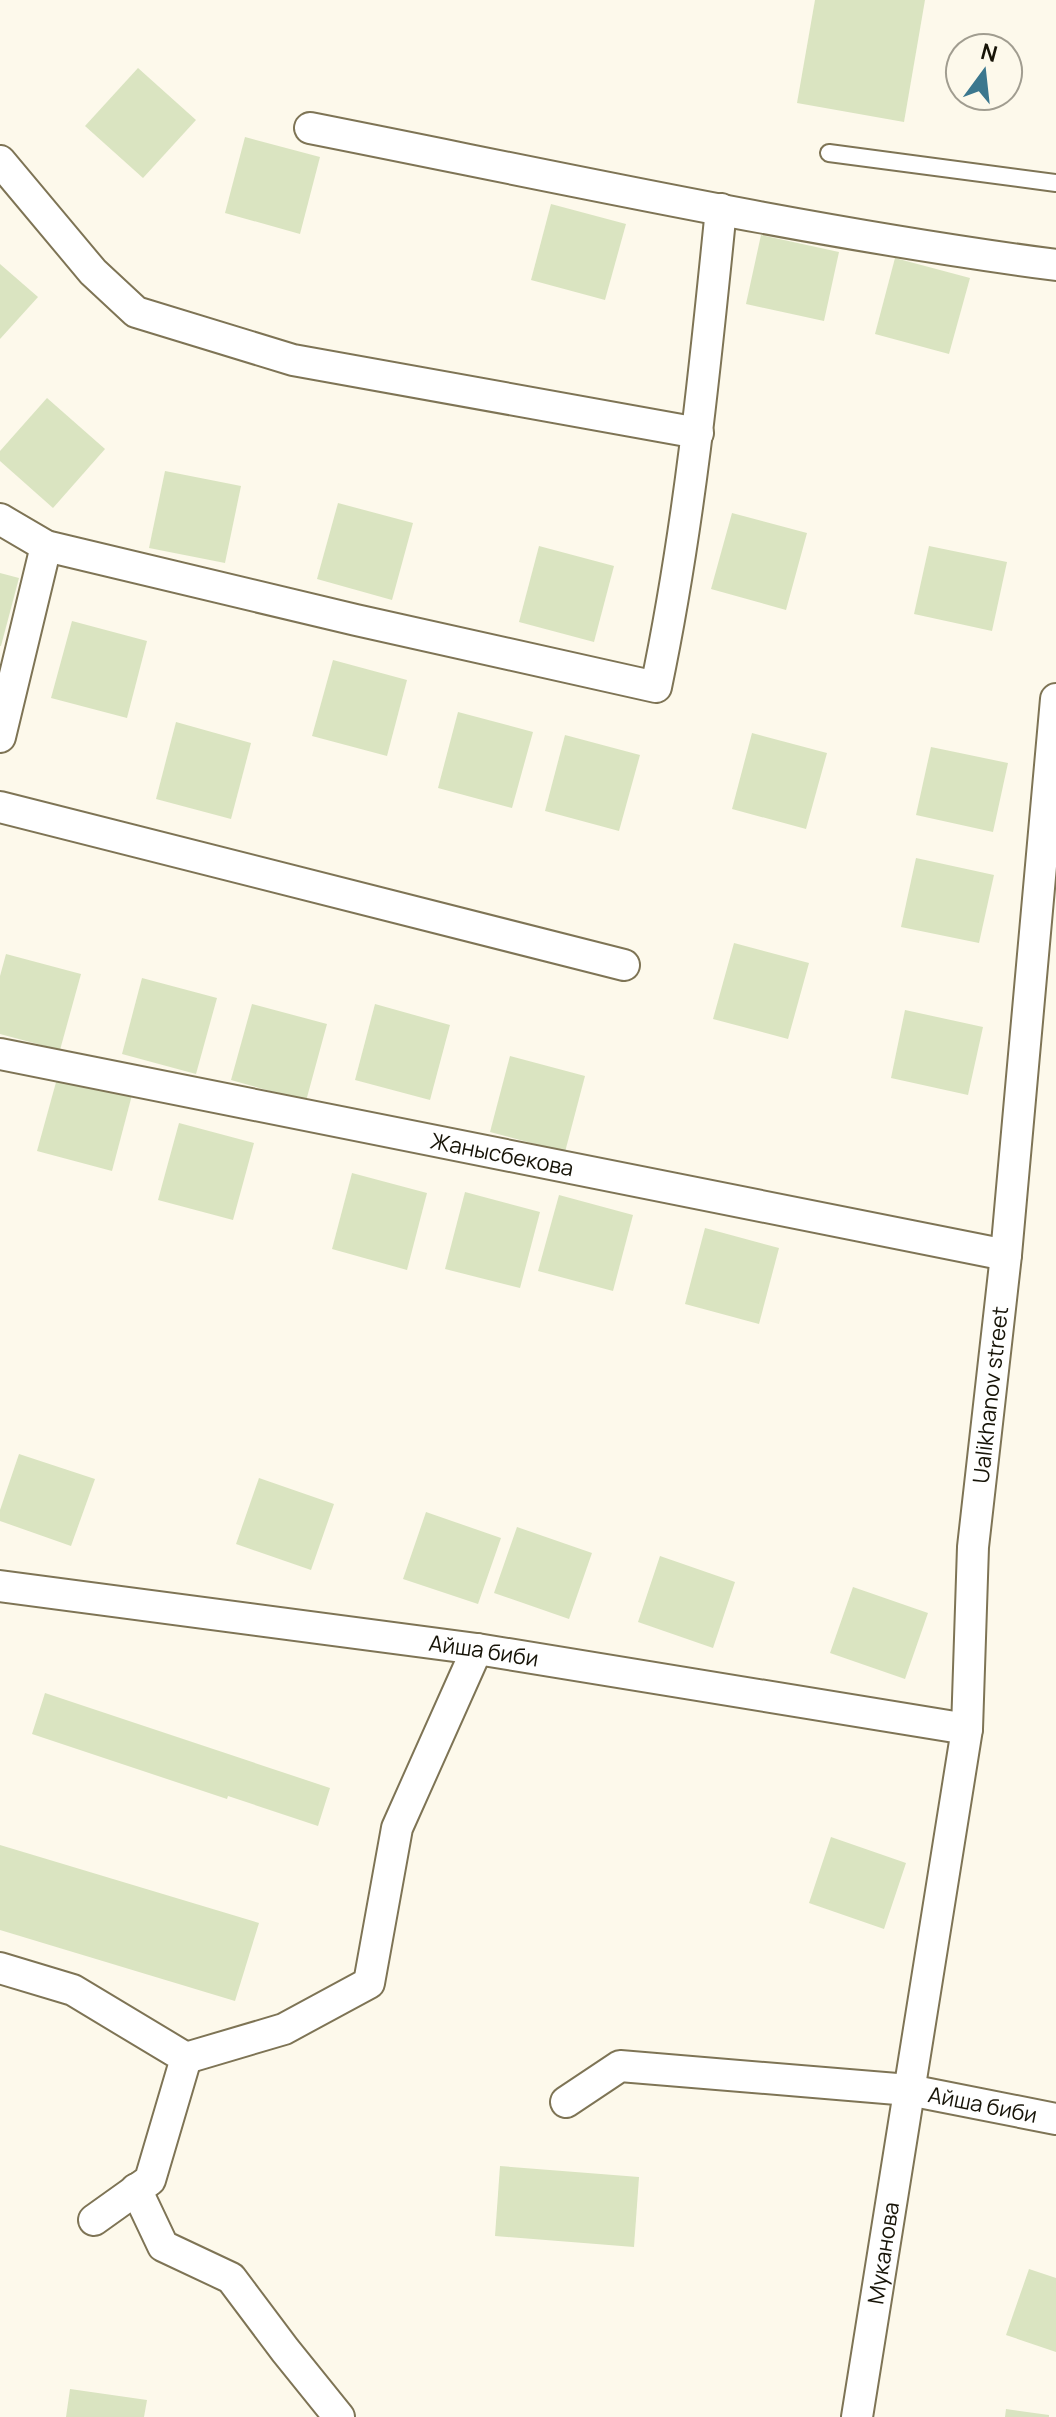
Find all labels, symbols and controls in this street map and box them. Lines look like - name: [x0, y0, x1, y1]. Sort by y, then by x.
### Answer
- north arrow: [944, 32, 1024, 112]
- text: N: [978, 36, 1001, 69]
- street label: Жанысбекова: [428, 1125, 576, 1183]
- street label: Ualikhanov street: [965, 1304, 1015, 1485]
- street label: Айша биби: [427, 1628, 541, 1674]
- street label: Айша биби: [926, 2079, 1040, 2130]
- street label: Муканова: [860, 2200, 906, 2306]

